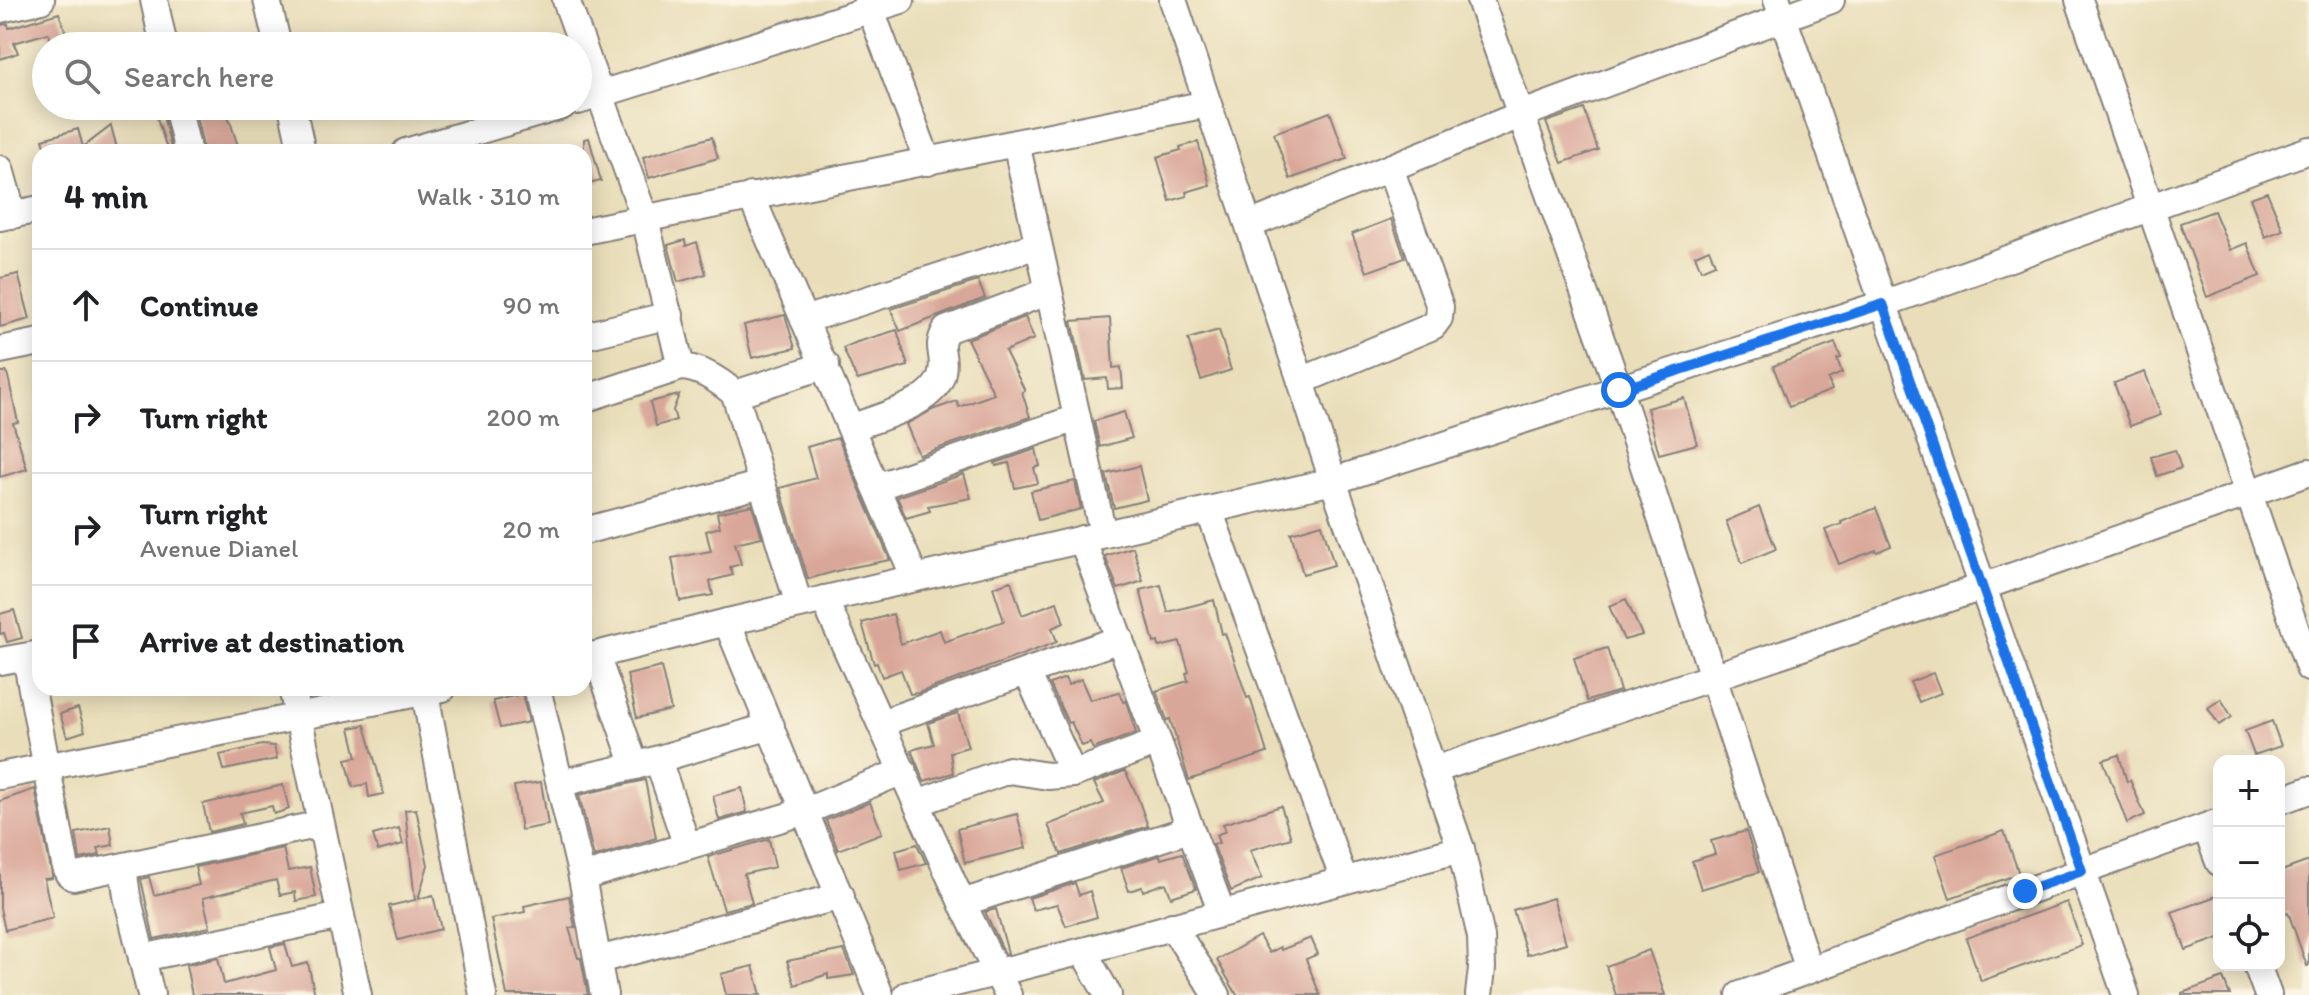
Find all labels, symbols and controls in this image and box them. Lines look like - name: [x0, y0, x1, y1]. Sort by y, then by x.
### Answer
- search box: [32, 32, 592, 120]
- icon: search: [60, 54, 104, 98]
- text: Search here: [124, 58, 274, 95]
- text: 4 min: [64, 176, 148, 217]
- text: Walk · 310 m: [417, 180, 560, 212]
- icon: ahead: [64, 283, 108, 327]
- text: Continue: [140, 287, 259, 324]
- text: 90 m: [503, 289, 560, 321]
- route start: [1601, 372, 1637, 408]
- icon: right: [64, 395, 108, 439]
- text: Turn right: [140, 399, 268, 436]
- text: 200 m: [487, 401, 560, 433]
- text: Turn right: [140, 495, 268, 532]
- icon: right: [64, 507, 108, 551]
- text: 20 m: [503, 513, 560, 545]
- text: Avenue Dianel: [140, 532, 298, 564]
- icon: arrive: [64, 619, 108, 663]
- text: Arrive at destination: [140, 623, 404, 660]
- map controls: [2213, 755, 2285, 971]
- button: +: [2213, 755, 2285, 827]
- button: −: [2213, 827, 2285, 899]
- route end: [2007, 873, 2043, 909]
- button: locate: [2213, 899, 2285, 971]

